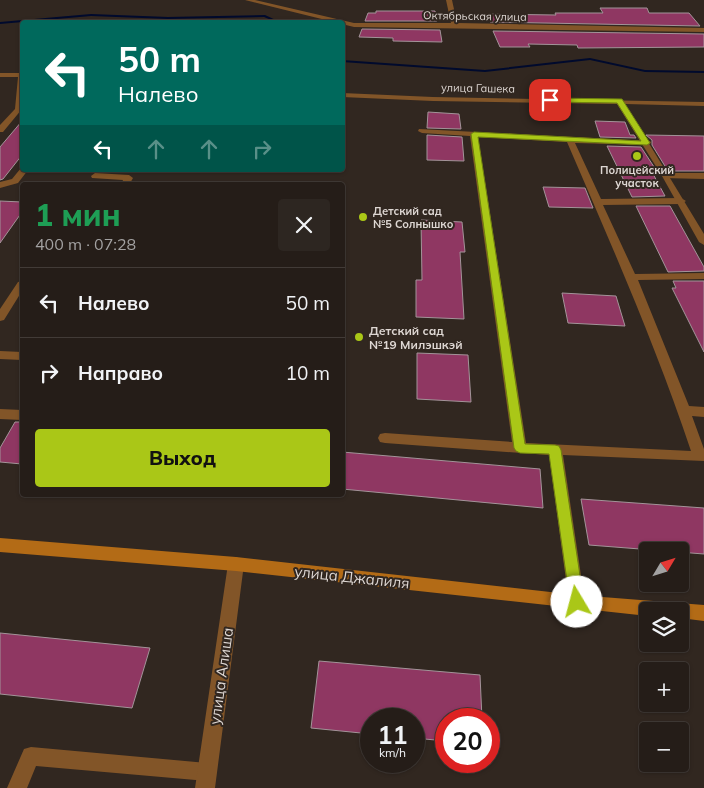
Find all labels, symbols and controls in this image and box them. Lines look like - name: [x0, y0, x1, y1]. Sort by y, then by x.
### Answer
- street label: Октябрьская улица: [423, 8, 527, 24]
- text: 50 m: [118, 37, 201, 81]
- icon: left: [35, 40, 100, 105]
- pin: [529, 79, 571, 121]
- text: Налево: [118, 80, 198, 108]
- street label: улица Гашека: [441, 80, 515, 96]
- icon: arrive: [536, 86, 564, 114]
- icon: left: [89, 135, 117, 163]
- icon: ahead: [142, 135, 170, 163]
- icon: ahead: [195, 135, 223, 163]
- icon: right: [248, 135, 276, 163]
- marker: Полицейский участок: [631, 150, 643, 162]
- place label: Полицейский участок: [600, 163, 674, 190]
- text: 1 мин: [35, 196, 121, 234]
- button: close: [278, 199, 330, 251]
- place label: Детский сад №5 Солнышко: [373, 204, 454, 231]
- marker: Детский сад №5 Солнышко: [357, 211, 369, 223]
- text: 400 m · 07:28: [35, 234, 136, 254]
- icon: left: [35, 289, 63, 317]
- text: Налево: [78, 291, 150, 315]
- text: 50 m: [286, 291, 330, 315]
- place label: Детский сад №19 Милэшкэй: [369, 323, 463, 352]
- marker: Детский сад №19 Милэшкэй: [353, 331, 365, 343]
- icon: right: [35, 359, 63, 387]
- text: Направо: [78, 361, 163, 385]
- text: 10 m: [286, 361, 330, 385]
- button: Выход: [35, 429, 330, 487]
- north arrow: [639, 542, 689, 592]
- map controls: [639, 542, 689, 772]
- street label: улица Джалиля: [293, 562, 411, 592]
- position arrow: [550, 575, 602, 627]
- button: layers: [639, 602, 689, 652]
- street label: улица Алиша: [205, 626, 237, 726]
- button: +: [639, 662, 689, 712]
- speed limit sign: 20: [435, 708, 500, 773]
- text: 11: [377, 719, 408, 750]
- button: −: [639, 722, 689, 772]
- text: km/h: [379, 745, 406, 760]

